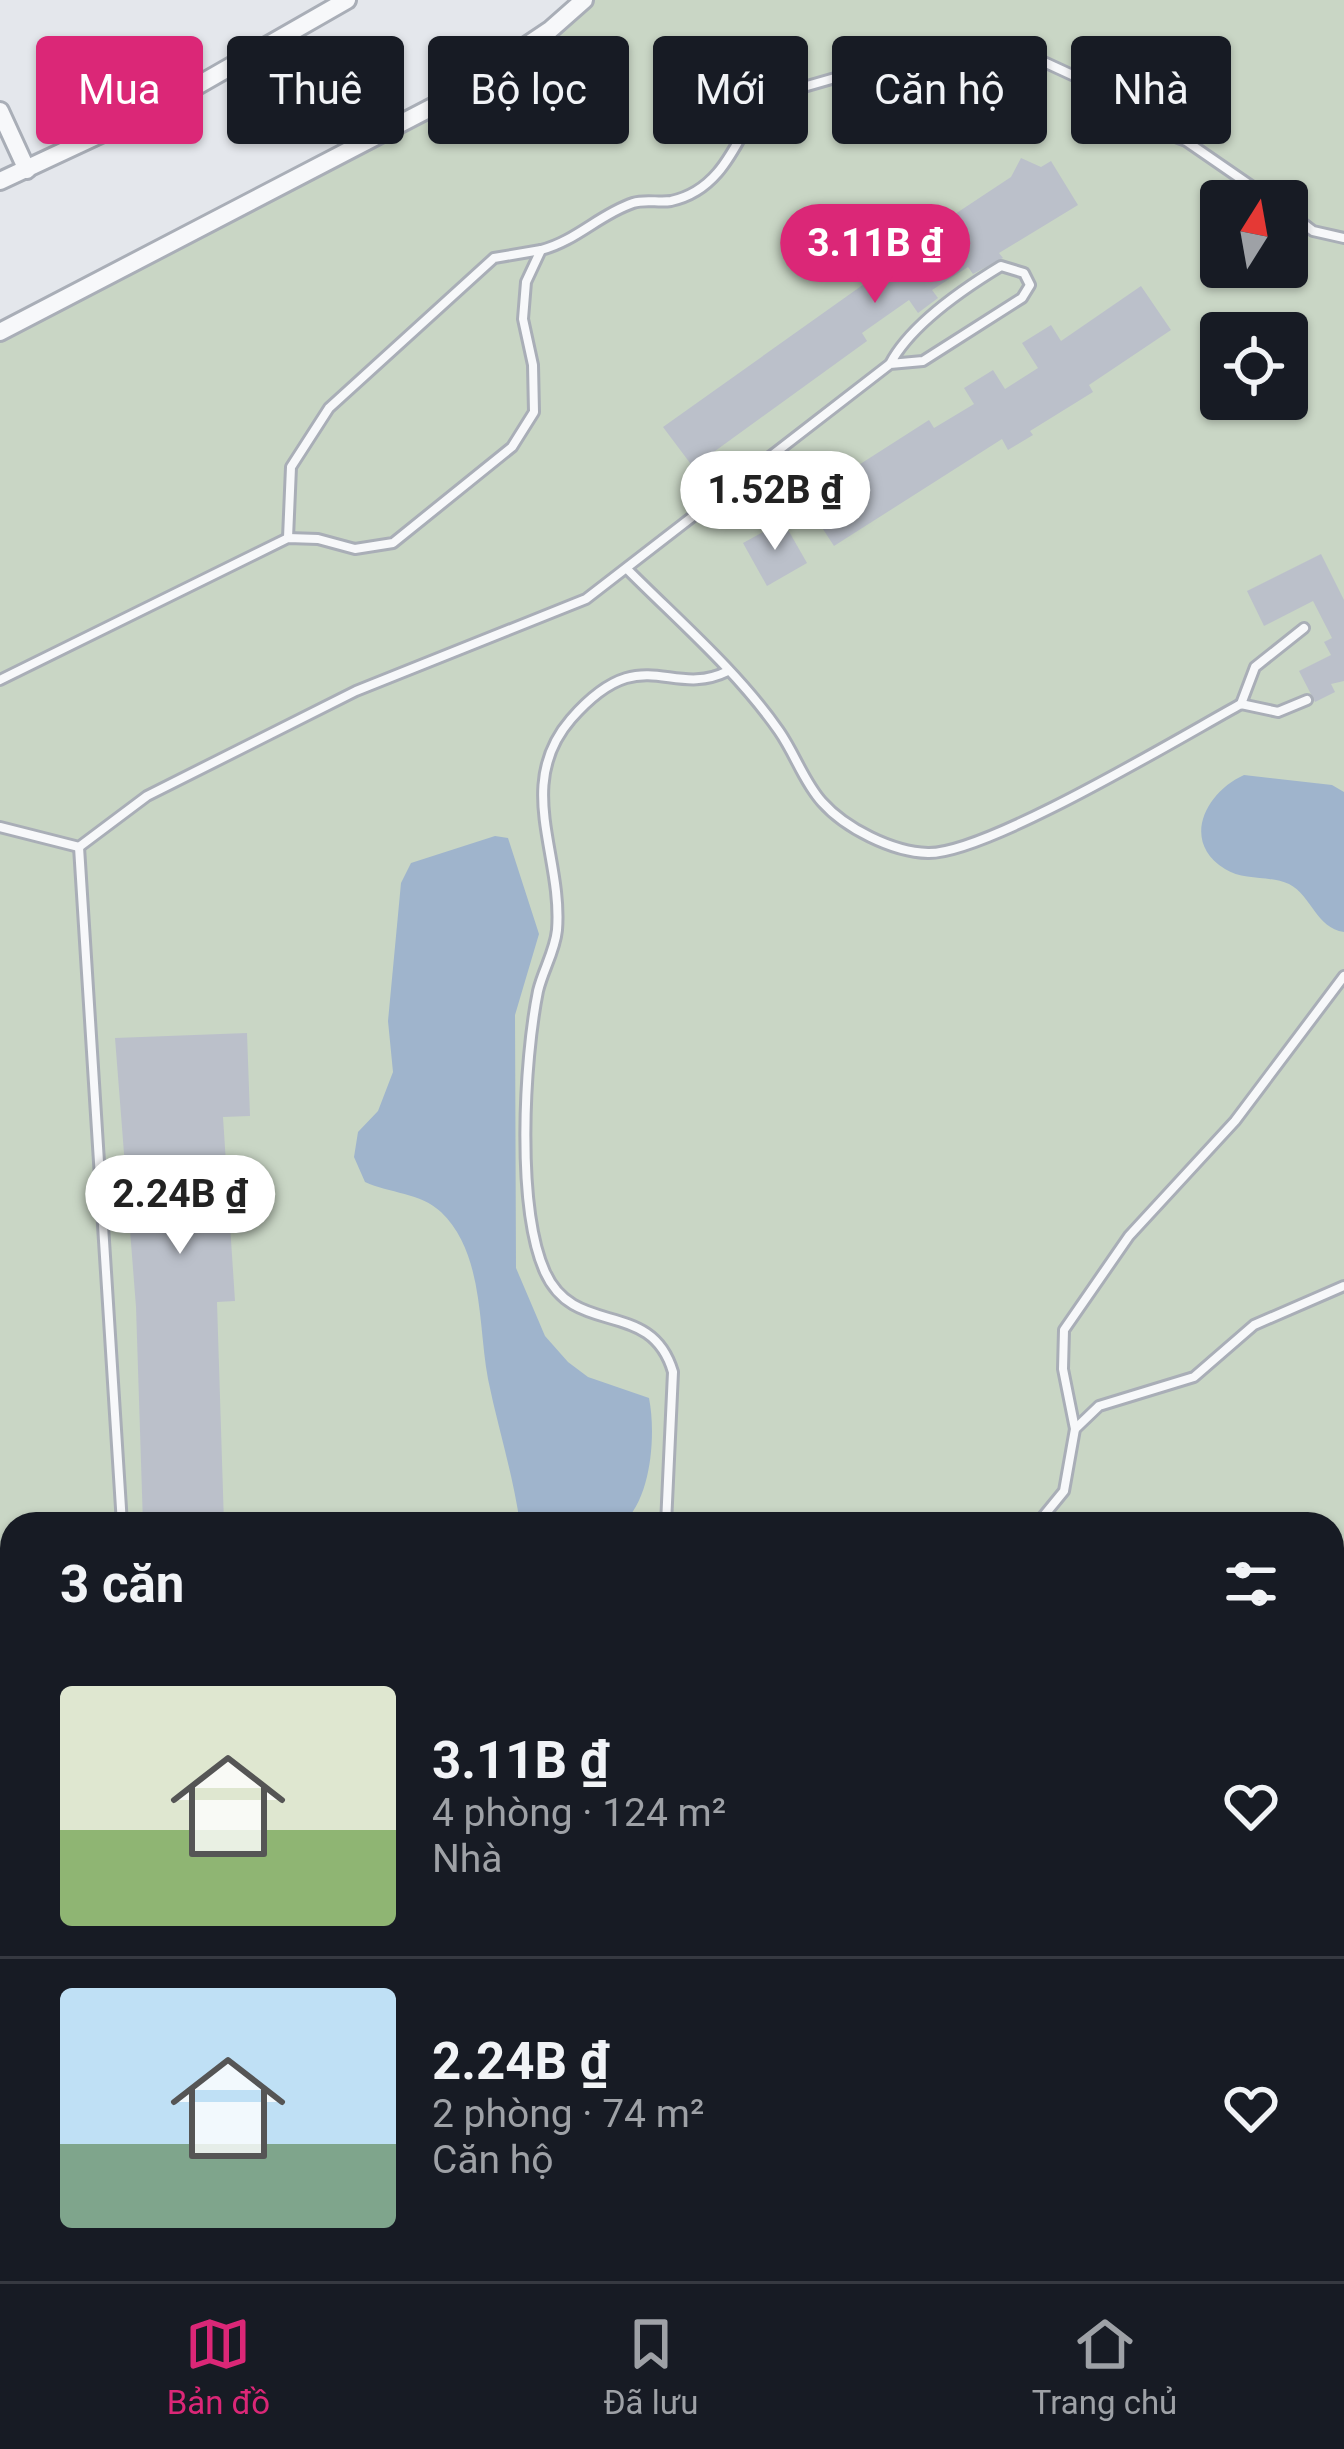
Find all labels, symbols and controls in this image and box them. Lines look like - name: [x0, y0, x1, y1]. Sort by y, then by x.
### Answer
- chip: Mua: [36, 36, 203, 144]
- chip: Thuê: [227, 36, 404, 144]
- chip: Bộ lọc: [428, 36, 629, 144]
- chip: Mới: [653, 36, 808, 144]
- chip: Căn hộ: [832, 36, 1047, 144]
- chip: Nhà: [1071, 36, 1231, 144]
- north arrow: [1200, 180, 1308, 288]
- map controls: [1200, 180, 1308, 420]
- pin: 3.11B ₫: [764, 204, 986, 306]
- text: 3.11B ₫: [807, 220, 943, 266]
- button: locate: [1200, 312, 1308, 420]
- pin: 1.52B ₫: [664, 451, 886, 553]
- text: 1.52B ₫: [707, 467, 843, 513]
- pin: 2.24B ₫: [69, 1155, 291, 1257]
- text: 2.24B ₫: [112, 1171, 248, 1217]
- icon: filters: [1218, 1551, 1284, 1617]
- text: 3 căn: [60, 1555, 184, 1614]
- text: 3.11B ₫: [432, 1731, 609, 1790]
- icon: home: [156, 1734, 300, 1878]
- icon: heart: [1218, 1773, 1284, 1839]
- text: 4 phòng · 124 m²: [432, 1790, 726, 1836]
- text: Nhà: [432, 1836, 503, 1882]
- text: 2.24B ₫: [432, 2032, 609, 2091]
- icon: home: [156, 2036, 300, 2180]
- icon: heart: [1218, 2075, 1284, 2141]
- text: 2 phòng · 74 m²: [432, 2091, 704, 2137]
- text: Căn hộ: [432, 2137, 554, 2183]
- tab: Bản đồ: [167, 2311, 270, 2422]
- tab: Đã lưu: [603, 2311, 698, 2422]
- tab: Trang chủ: [1032, 2311, 1177, 2422]

